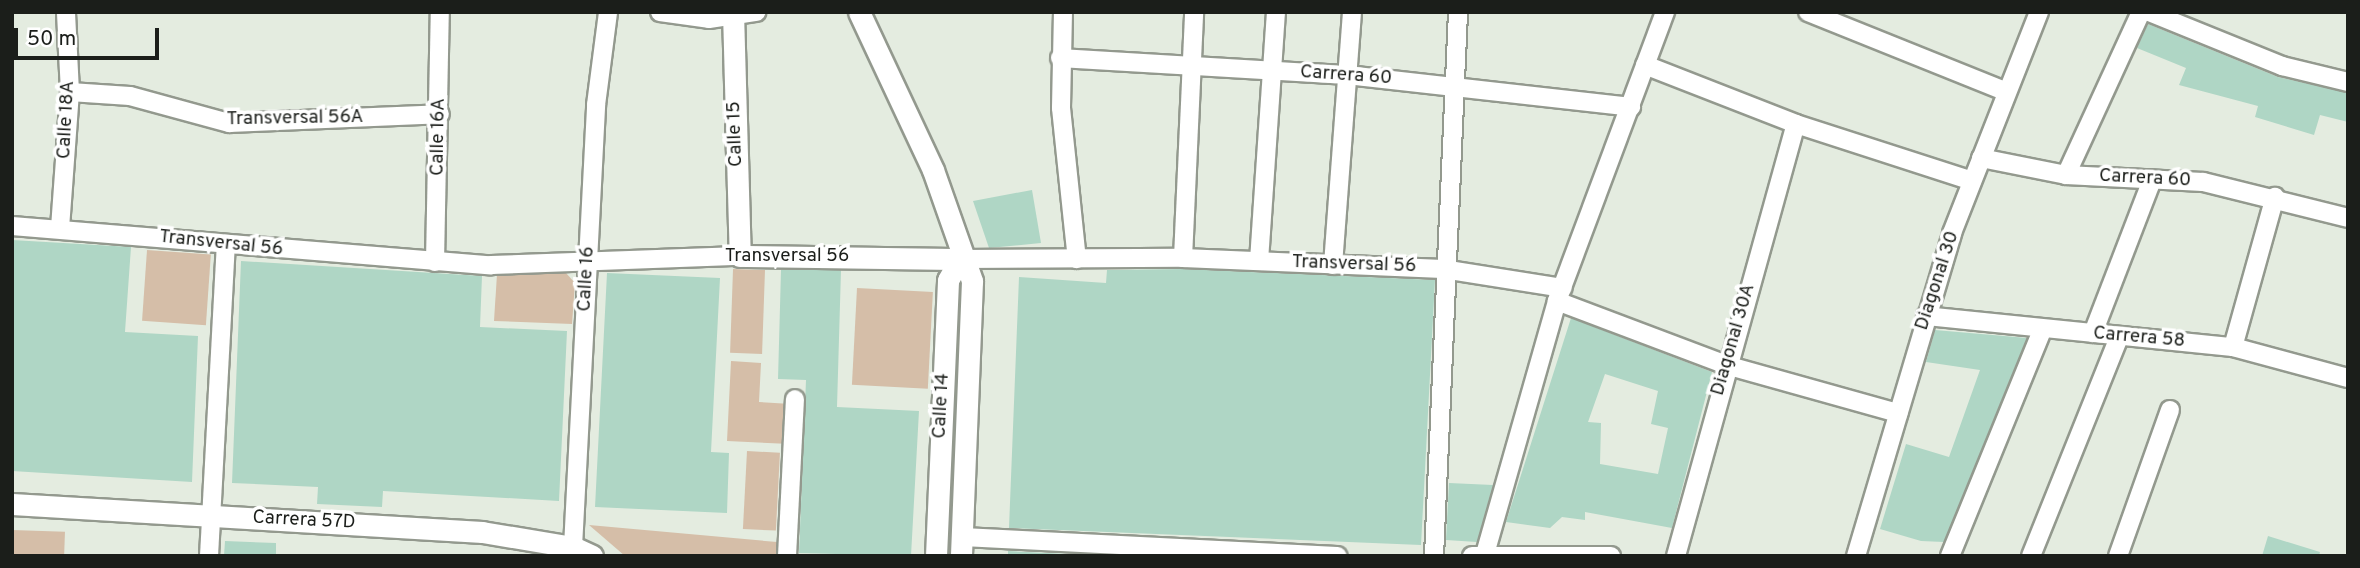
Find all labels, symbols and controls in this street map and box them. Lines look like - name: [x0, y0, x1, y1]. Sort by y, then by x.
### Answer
- scale bar: [18, 14, 163, 58]
- text: 50 m: [27, 26, 76, 53]
- street label: Carrera 60: [1299, 61, 1393, 91]
- street label: Calle 18A: [54, 80, 80, 160]
- street label: Calle 16A: [427, 98, 451, 176]
- street label: Calle 15: [723, 101, 749, 167]
- street label: Transversal 56A: [226, 106, 364, 132]
- street label: Carrera 60: [2098, 165, 2192, 193]
- street label: Transversal 56: [158, 226, 284, 262]
- street label: Diagonal 30: [1911, 229, 1965, 333]
- street label: Calle 16: [574, 246, 600, 312]
- street label: Transversal 56: [725, 246, 849, 268]
- street label: Transversal 56: [1291, 251, 1417, 279]
- street label: Diagonal 30A: [1707, 281, 1761, 399]
- street label: Carrera 58: [2092, 323, 2186, 353]
- street label: Calle 14: [929, 373, 955, 439]
- street label: Carrera 57D: [252, 507, 356, 535]

